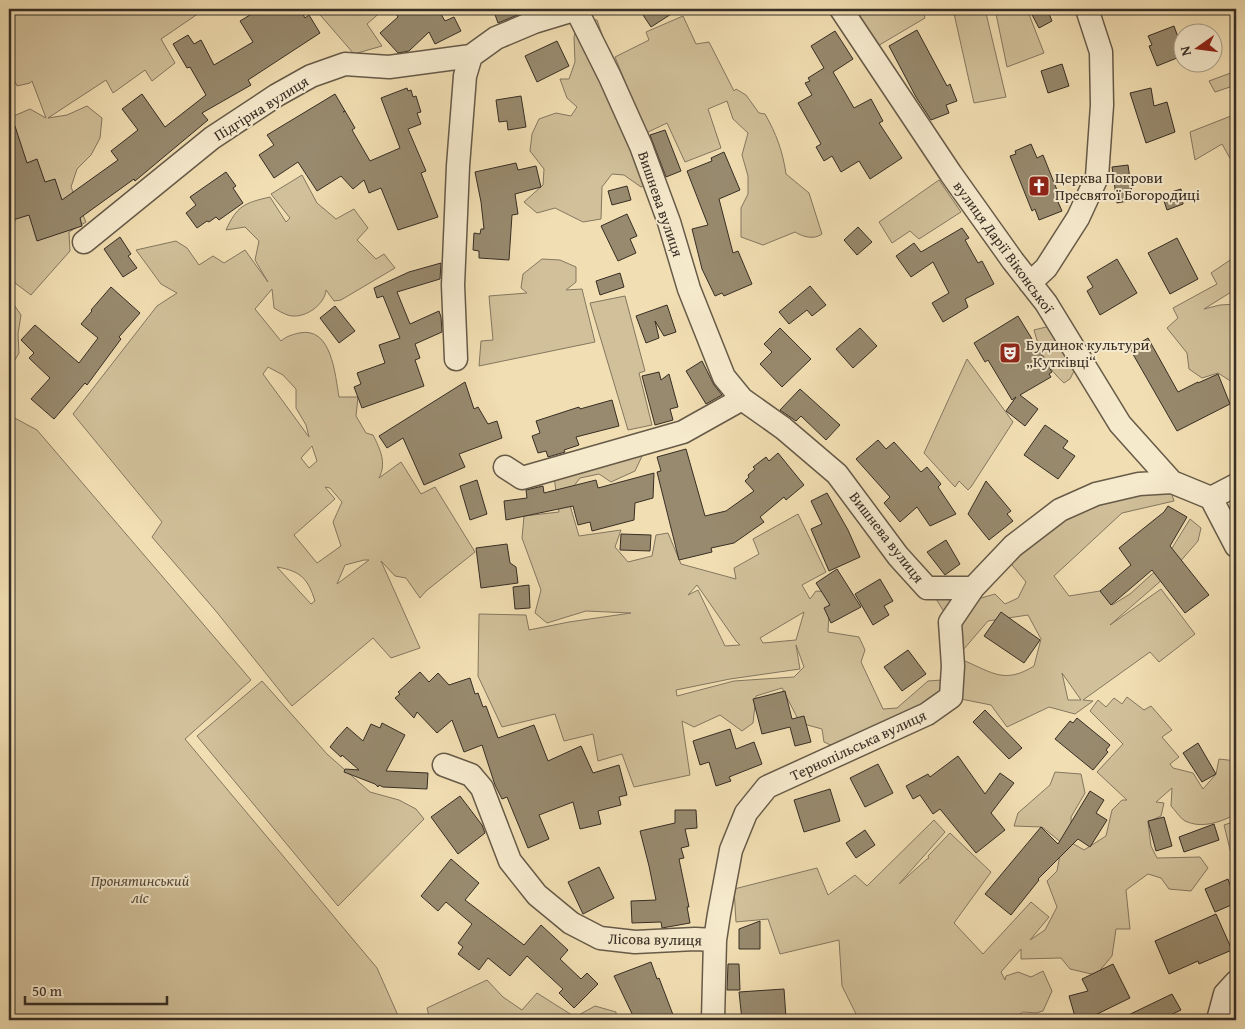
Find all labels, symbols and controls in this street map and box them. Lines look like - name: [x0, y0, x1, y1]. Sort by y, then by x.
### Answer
- north arrow: [1172, 22, 1222, 72]
- text: N: [1174, 44, 1196, 58]
- street label: Підгірна вулиця: [210, 70, 313, 146]
- street label: Вишнева вулиця: [633, 148, 689, 260]
- place label: Церква Покрови Пресвятої Богородиці: [1055, 167, 1200, 205]
- church icon: Церква Покрови Пресвятої Богородиці: [1027, 174, 1051, 198]
- street label: вулиця Дарії Віконської: [949, 176, 1060, 318]
- place label: Будинок культури „Кутківці“: [1026, 334, 1150, 372]
- theatre icon: Будинок культури „Кутківці“: [998, 341, 1022, 365]
- street label: Вишнева вулиця: [845, 487, 930, 587]
- street label: Тернопільська вулиця: [786, 704, 930, 786]
- park label: Пронятинський ліс: [91, 870, 190, 908]
- street label: Лісова вулиця: [608, 928, 703, 950]
- scale bar: [25, 974, 168, 1006]
- text: 50 m: [32, 980, 63, 1001]

